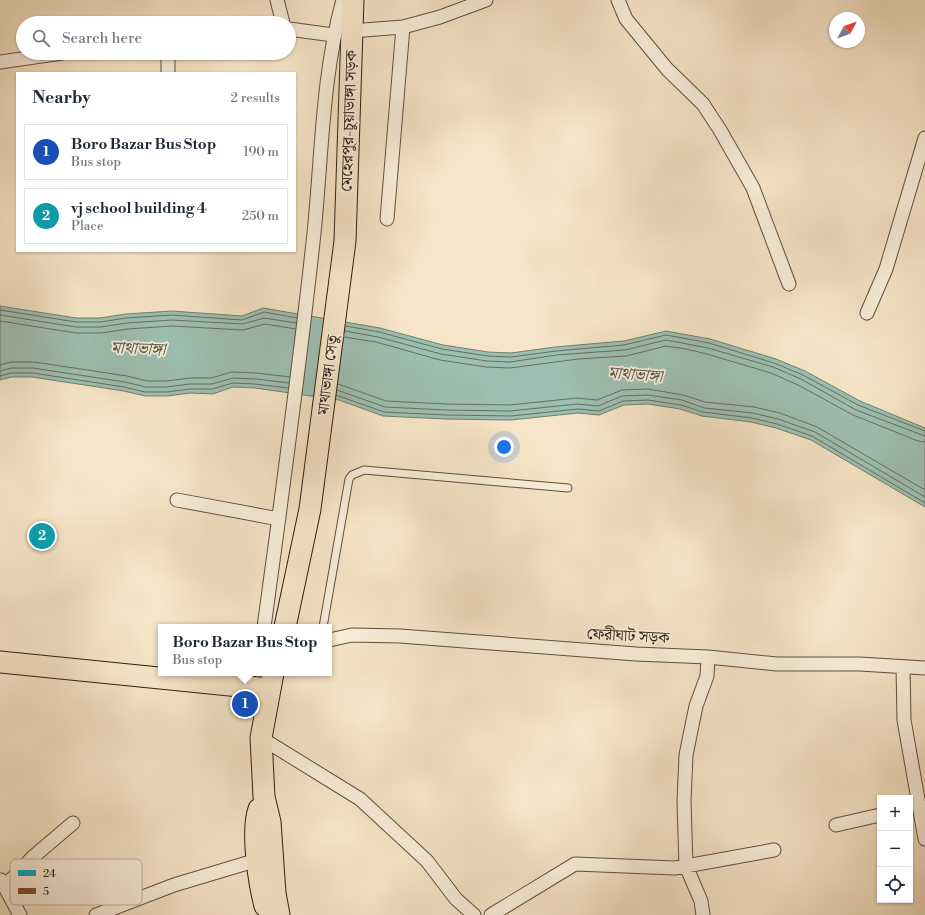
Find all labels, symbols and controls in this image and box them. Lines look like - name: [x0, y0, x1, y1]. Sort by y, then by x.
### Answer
- north arrow: [829, 12, 865, 48]
- search box: [16, 16, 296, 60]
- icon: search: [30, 27, 52, 49]
- text: Search here: [62, 29, 142, 48]
- street label: মেহেরপুর-চুয়াডাঙ্গা সড়ক: [337, 49, 361, 192]
- text: Nearby: [32, 87, 91, 109]
- text: 2 results: [231, 90, 280, 106]
- text: Boro Bazar Bus Stop: [71, 135, 216, 154]
- text: 1: [43, 144, 49, 160]
- text: 190 m: [243, 144, 279, 160]
- text: Bus stop: [71, 154, 121, 170]
- text: vj school building 4: [71, 199, 207, 218]
- text: 2: [42, 208, 50, 224]
- text: 250 m: [242, 208, 279, 224]
- text: Place: [71, 218, 103, 234]
- street label: মাথাভাঙ্গা সেতু: [313, 333, 343, 417]
- water label: মাথাভাঙ্গা: [110, 337, 168, 361]
- water label: মাথাভাঙ্গা: [607, 362, 666, 388]
- your location: [494, 437, 514, 457]
- pin: 2: [29, 521, 55, 551]
- popup: [158, 624, 332, 676]
- street label: ফেরীঘাট সড়ক: [586, 624, 671, 648]
- text: Boro Bazar Bus Stop: [172, 633, 318, 652]
- text: Bus stop: [172, 652, 222, 668]
- pin: 1: [232, 689, 258, 719]
- map controls: [877, 795, 913, 903]
- button: +: [877, 795, 913, 831]
- button: −: [877, 831, 913, 867]
- legend: [10, 859, 142, 905]
- text: 24: [43, 867, 56, 881]
- button: locate: [877, 867, 913, 903]
- text: 5: [43, 885, 49, 899]

